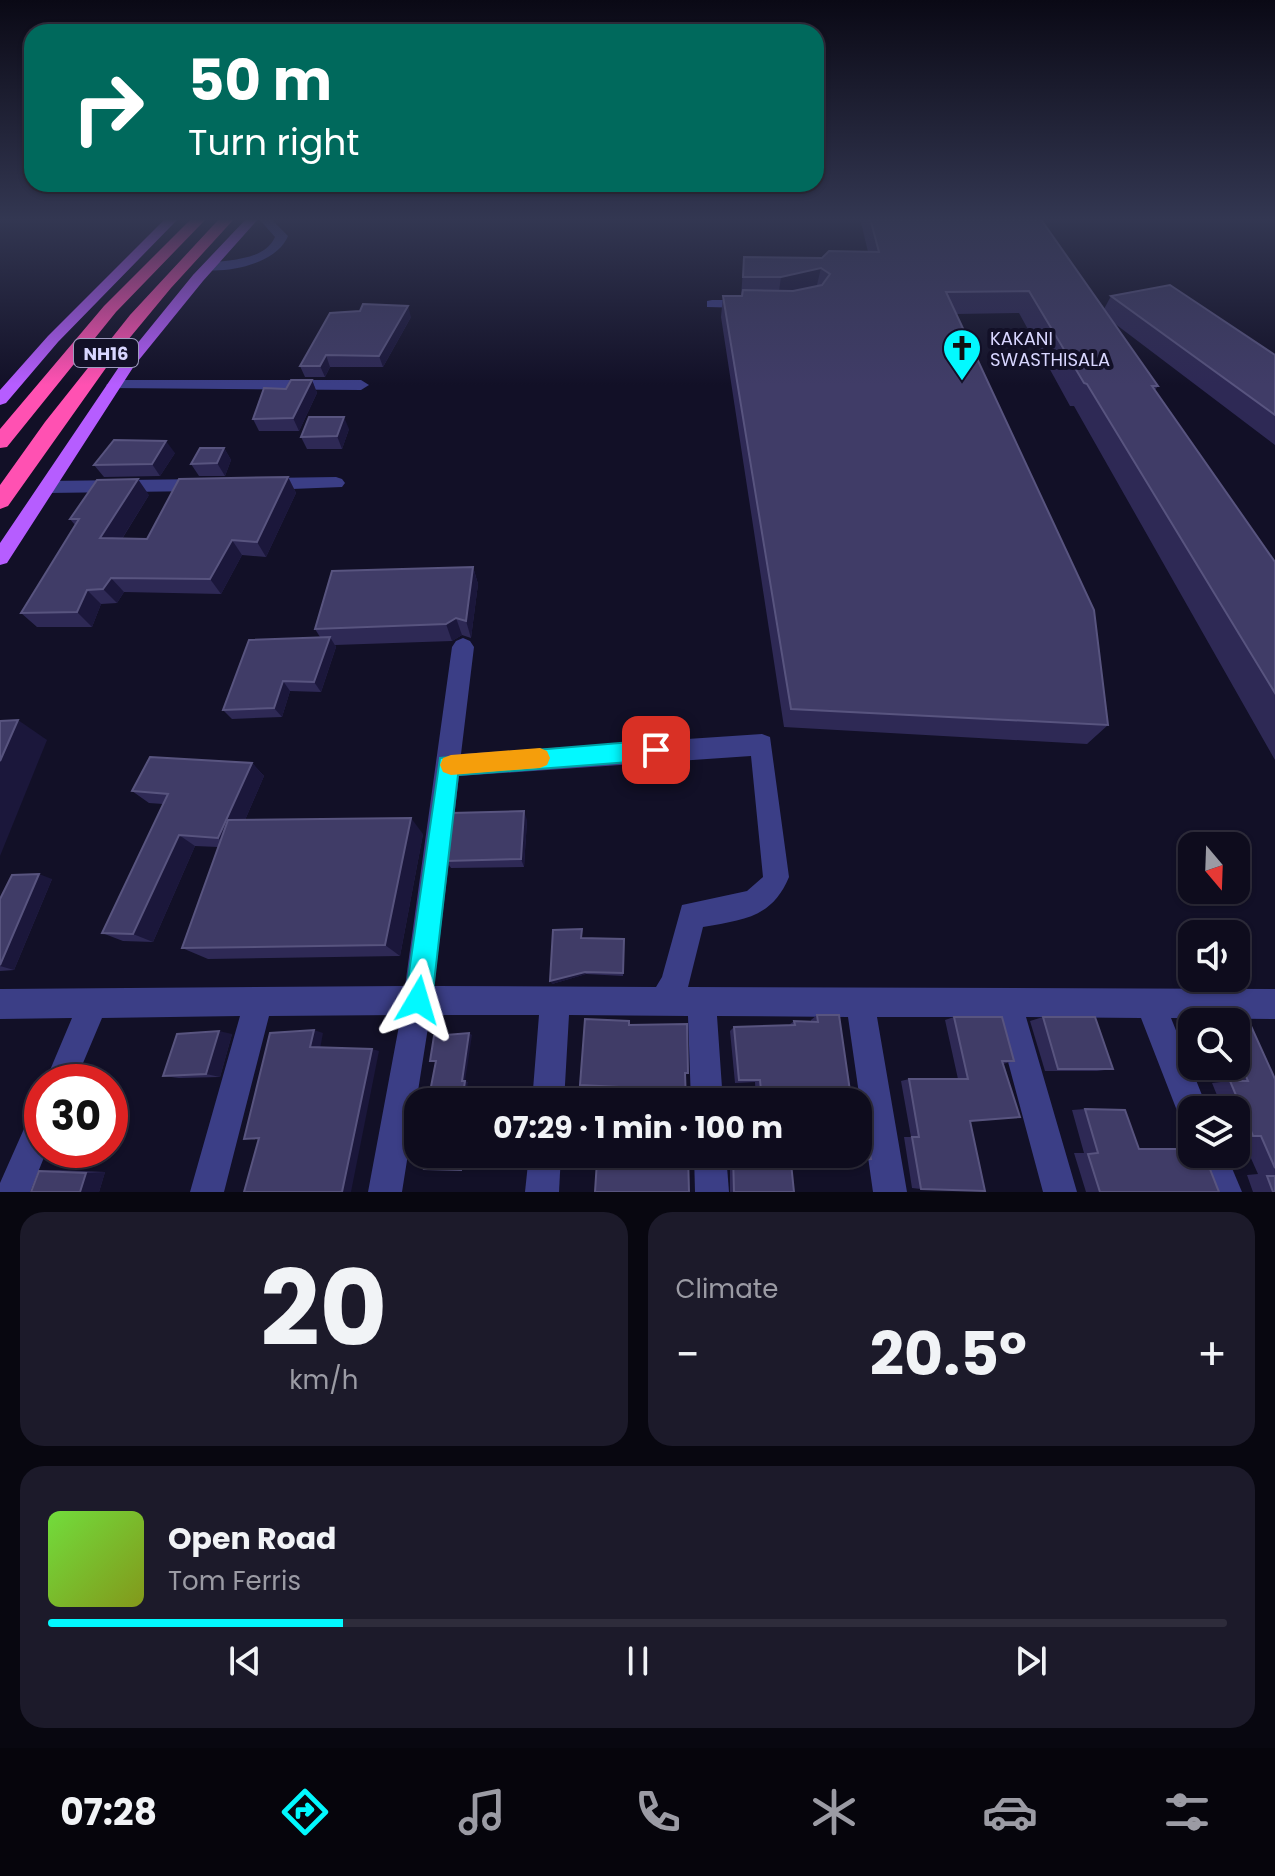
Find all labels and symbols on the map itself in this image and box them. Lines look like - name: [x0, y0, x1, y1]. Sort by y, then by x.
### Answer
- place label: KAKANI SWASTHISALA: [990, 326, 1110, 372]
- church icon: KAKANI SWASTHISALA: [941, 327, 983, 382]
- road number: NH16: [74, 339, 138, 367]
- pin: [622, 716, 690, 784]
- north arrow: [1178, 832, 1250, 904]
- position arrow: [376, 958, 460, 1042]
- speed limit sign: 30: [24, 1064, 128, 1168]

